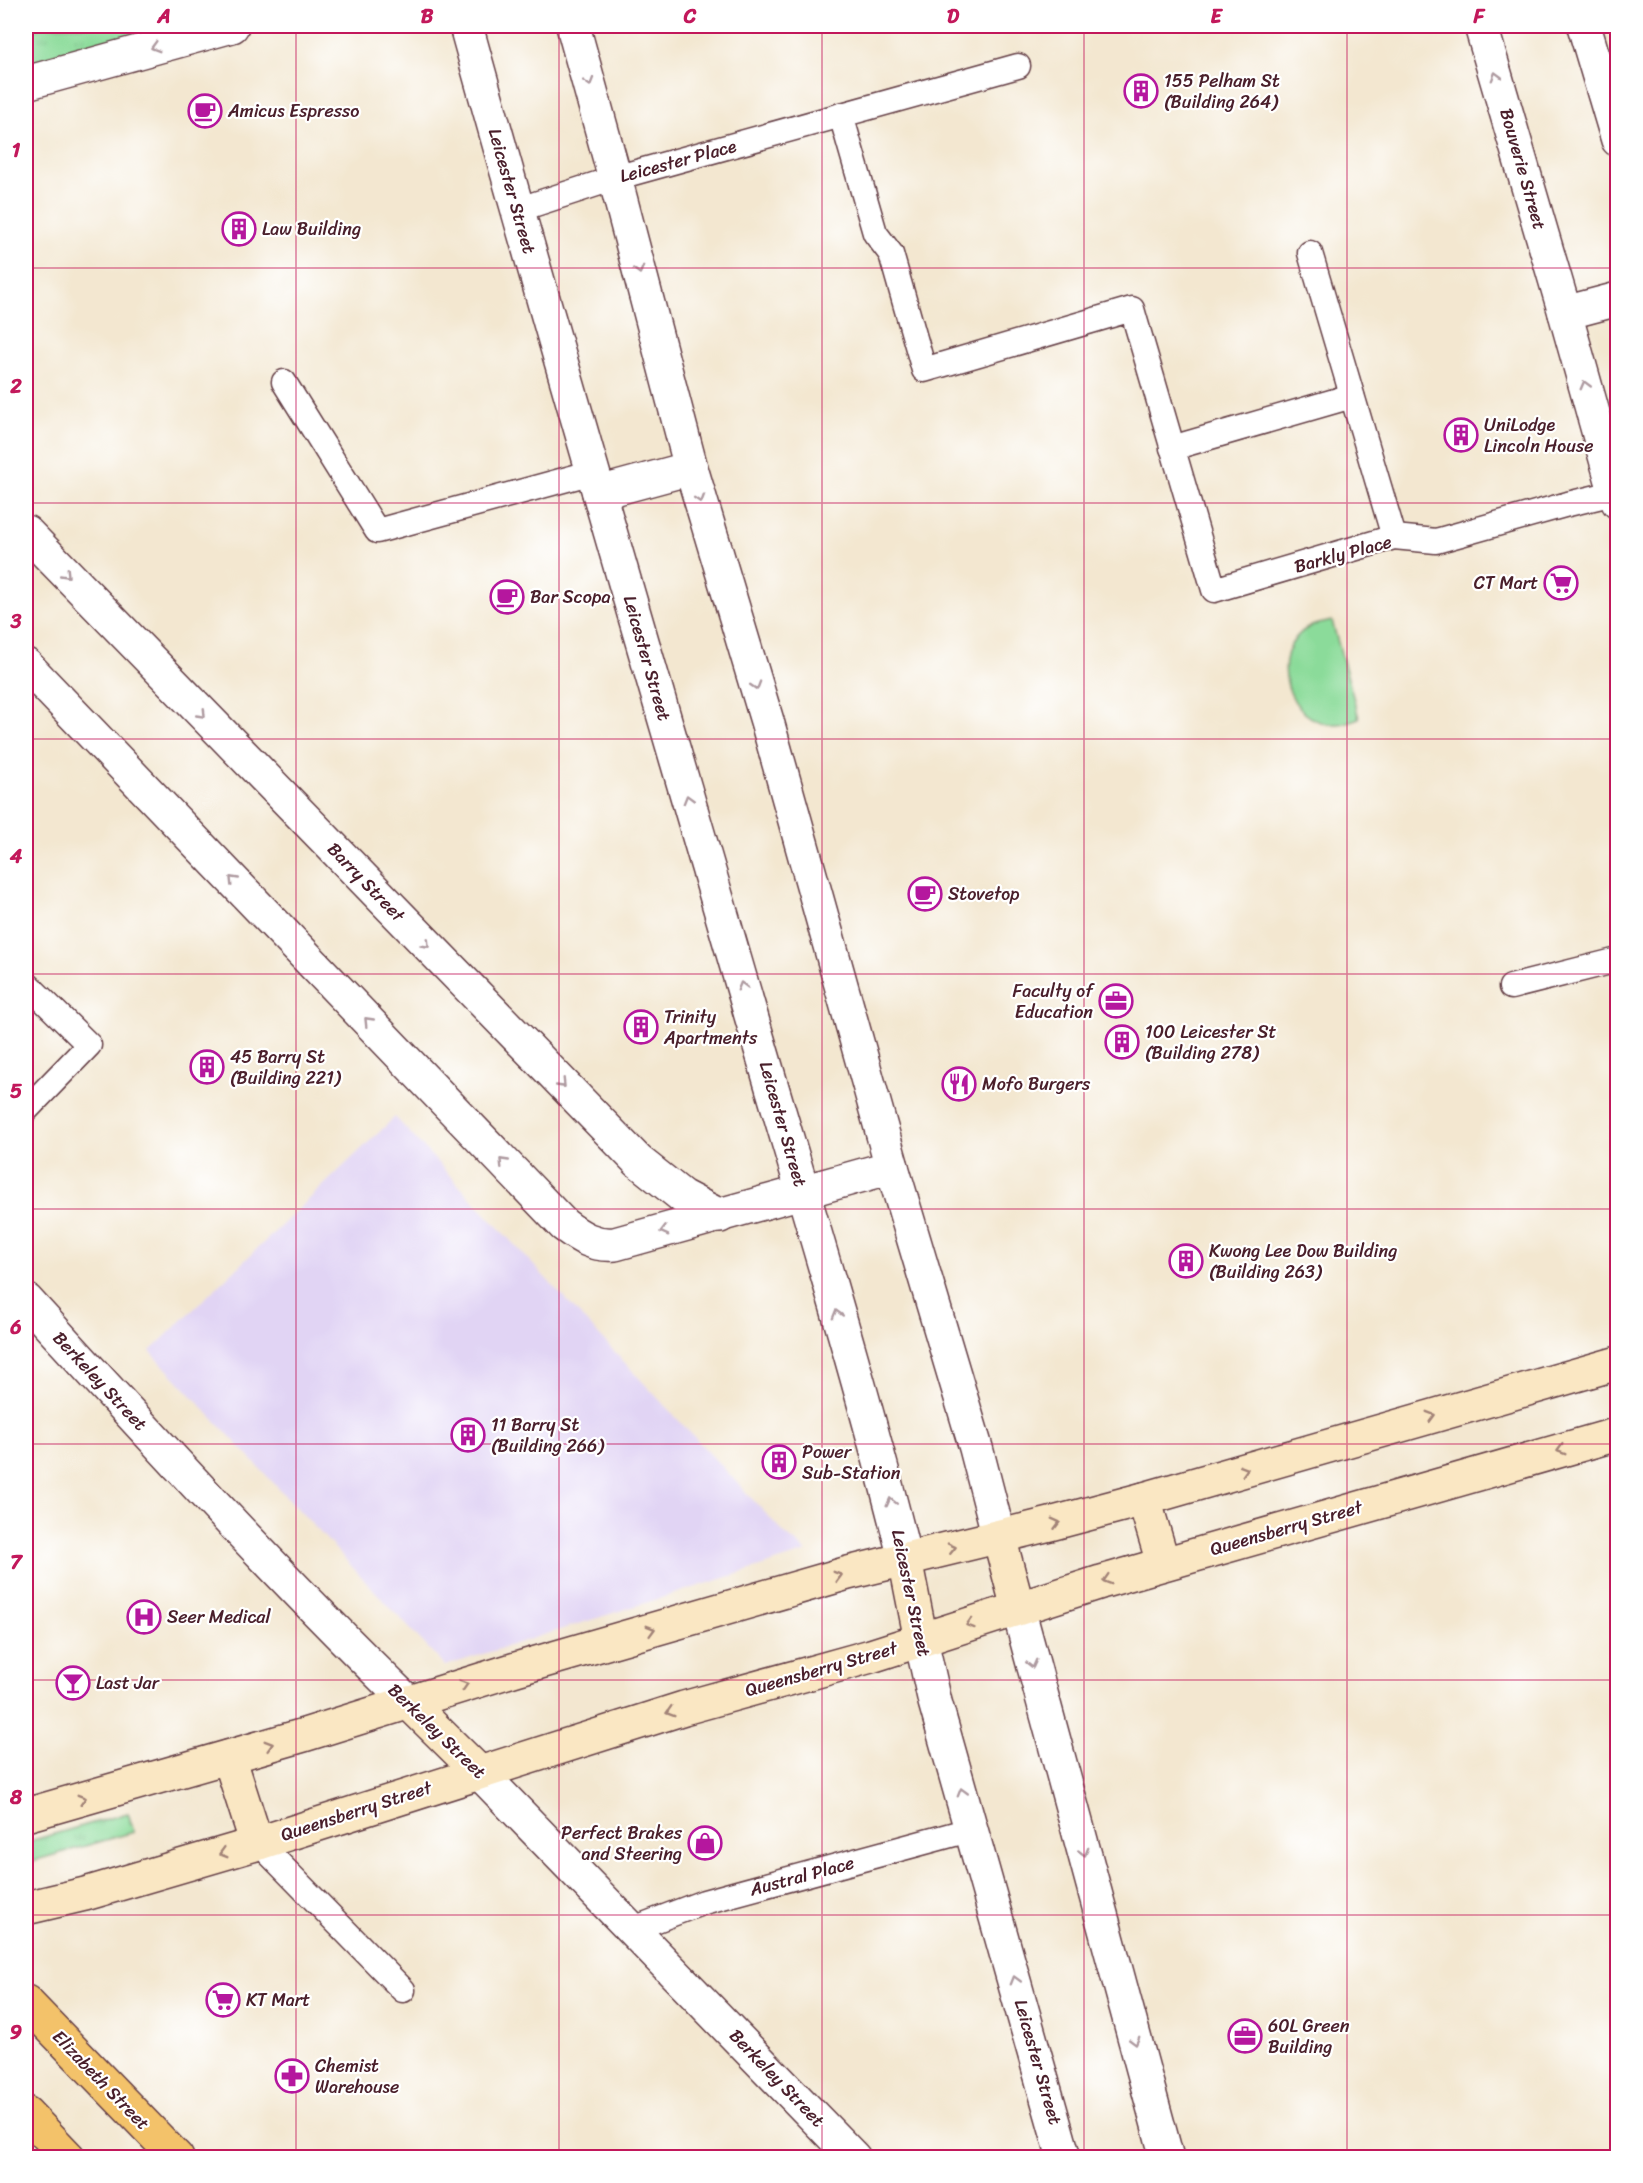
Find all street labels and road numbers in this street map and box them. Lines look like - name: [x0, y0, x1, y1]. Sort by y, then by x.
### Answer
- street label: Bouverie Street: [1490, 104, 1556, 234]
- street label: Leicester Street: [479, 124, 545, 258]
- street label: Leicester Place: [616, 130, 740, 192]
- street label: Barkly Place: [1291, 526, 1395, 582]
- street label: Leicester Street: [614, 591, 680, 725]
- street label: Barry Street: [319, 834, 413, 930]
- street label: Leicester Street: [750, 1057, 816, 1191]
- street label: Berkeley Street: [45, 1323, 155, 1439]
- street label: Queensberry Street: [1206, 1491, 1367, 1565]
- street label: Leicester Street: [882, 1526, 940, 1660]
- street label: Queensberry Street: [741, 1632, 902, 1706]
- street label: Berkeley Street: [380, 1675, 494, 1787]
- street label: Queensberry Street: [276, 1771, 436, 1850]
- street label: Austral Place: [745, 1847, 858, 1906]
- street label: Leicester Street: [1005, 1995, 1071, 2129]
- street label: Berkeley Street: [721, 2021, 833, 2135]
- street label: Elizabeth Street: [44, 2022, 158, 2138]

